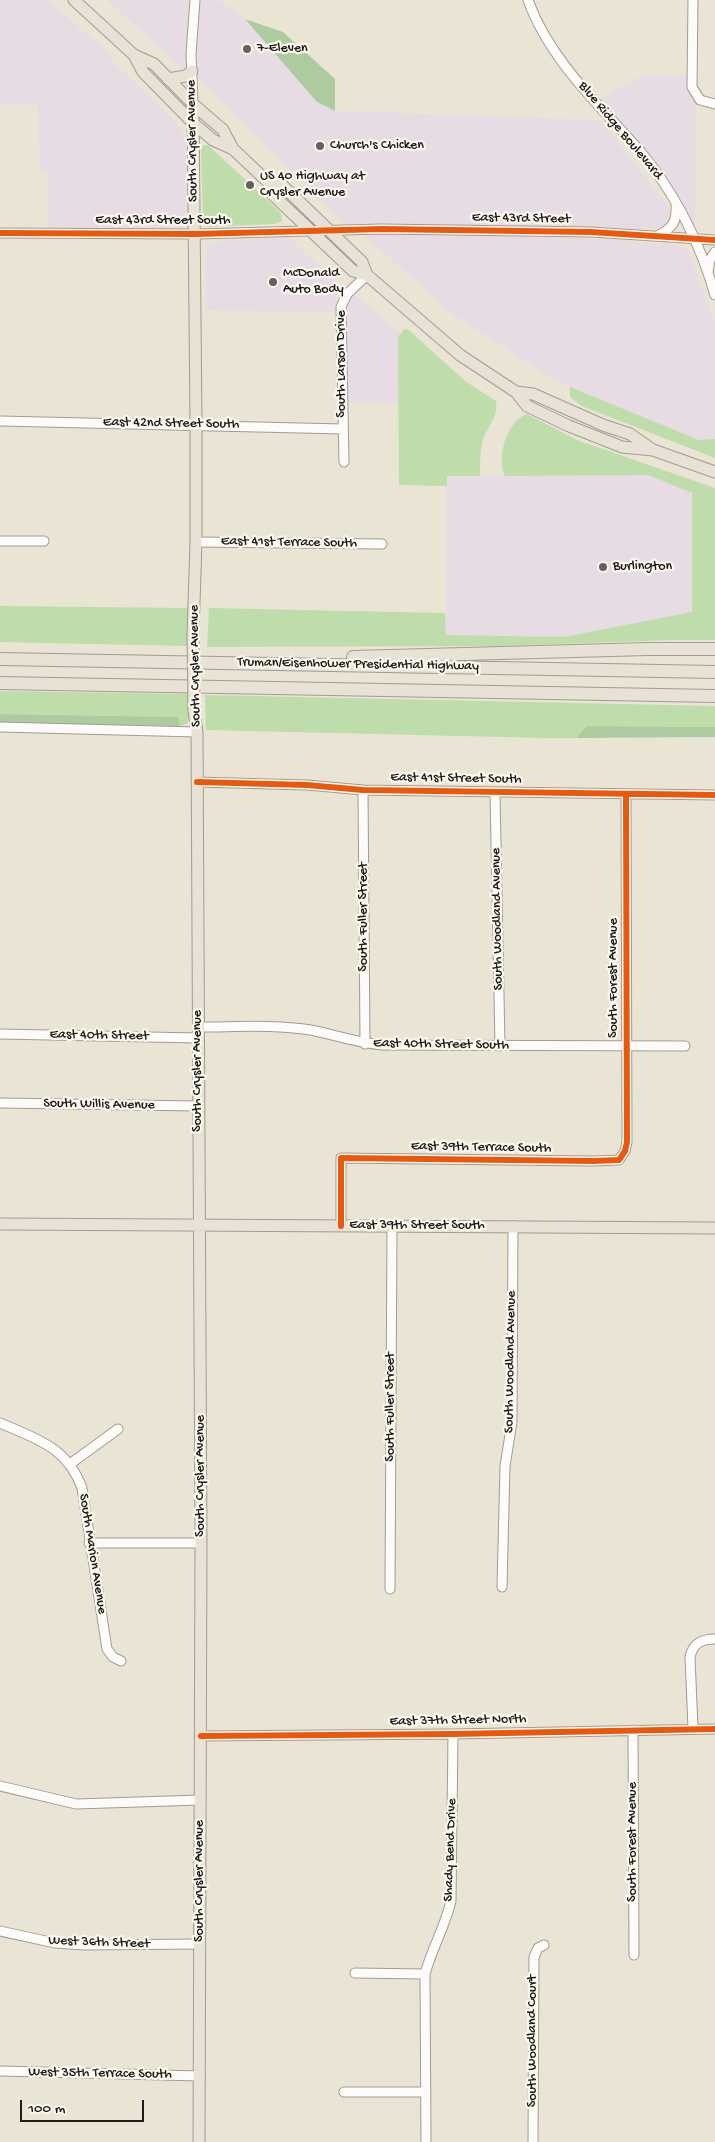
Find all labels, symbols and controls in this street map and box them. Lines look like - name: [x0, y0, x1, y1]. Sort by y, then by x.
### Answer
- place label: 7-Eleven: [257, 41, 308, 57]
- marker: 7-Eleven: [241, 43, 253, 55]
- street label: Blue Ridge Boulevard: [574, 79, 666, 183]
- street label: South Crysler Avenue: [184, 80, 202, 202]
- place label: Church's Chicken: [330, 138, 424, 154]
- marker: Church's Chicken: [314, 140, 326, 152]
- place label: US 40 Highway at Crysler Avenue: [260, 169, 365, 202]
- marker: US 40 Highway at Crysler Avenue: [244, 179, 256, 191]
- street label: East 43rd Street: [472, 210, 570, 228]
- street label: East 43rd Street South: [95, 213, 231, 229]
- place label: McDonald Auto Body: [283, 266, 344, 298]
- marker: McDonald Auto Body: [267, 276, 279, 288]
- street label: South Larson Drive: [334, 310, 350, 418]
- street label: East 42nd Street South: [103, 414, 239, 434]
- street label: East 41st Terrace South: [221, 533, 357, 553]
- place label: Burlington: [613, 559, 672, 575]
- marker: Burlington: [597, 561, 609, 573]
- street label: South Crysler Avenue: [187, 605, 205, 727]
- street label: Truman/Eisenhower Presidential Highway: [237, 654, 479, 676]
- street label: East 41st Street South: [390, 769, 522, 789]
- street label: South Woodland Avenue: [488, 848, 508, 990]
- street label: South Fuller Street: [356, 862, 372, 972]
- street label: South Forest Avenue: [606, 918, 622, 1038]
- street label: South Crysler Avenue: [190, 1010, 206, 1132]
- street label: East 40th Street: [49, 1027, 149, 1045]
- street label: East 40th Street South: [373, 1035, 509, 1055]
- street label: South Willis Avenue: [43, 1096, 155, 1114]
- street label: East 39th Terrace South: [411, 1138, 551, 1158]
- street label: East 39th Street South: [349, 1218, 485, 1234]
- street label: South Woodland Avenue: [501, 1291, 521, 1433]
- street label: South Fuller Street: [383, 1352, 399, 1462]
- street label: South Crysler Avenue: [193, 1415, 209, 1537]
- street label: South Marion Avenue: [74, 1493, 110, 1615]
- street label: East 37th Street North: [389, 1711, 527, 1731]
- street label: South Forest Avenue: [625, 1782, 641, 1902]
- street label: Shady Bend Drive: [441, 1798, 461, 1902]
- street label: South Crysler Avenue: [192, 1820, 208, 1942]
- street label: West 36th Street: [48, 1933, 150, 1953]
- street label: South Woodland Court: [525, 1975, 541, 2107]
- street label: West 35th Terrace South: [28, 2064, 172, 2084]
- scale bar: [22, 2090, 146, 2122]
- text: 100 m: [28, 2100, 65, 2118]

